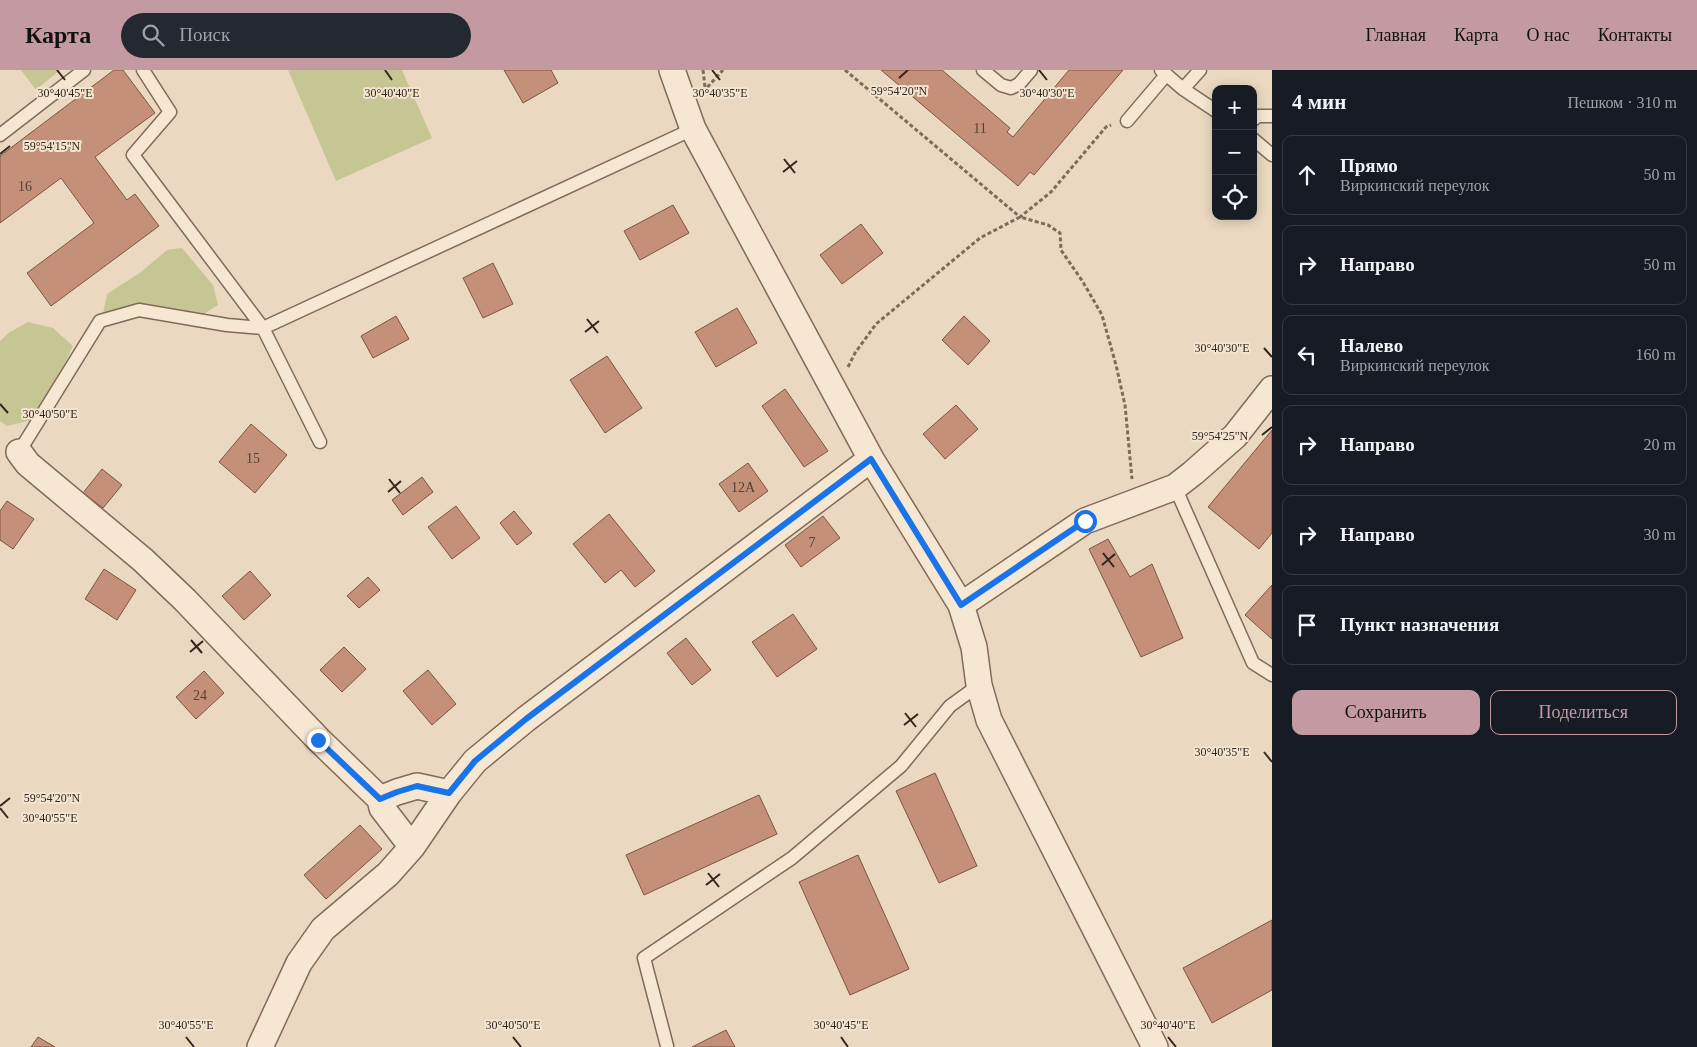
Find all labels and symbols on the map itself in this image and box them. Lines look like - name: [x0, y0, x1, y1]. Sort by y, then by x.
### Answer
- text: 59°54'20"N: [871, 84, 928, 98]
- text: 30°40'45"E: [37, 86, 93, 100]
- text: 30°40'40"E: [364, 86, 420, 100]
- text: 30°40'35"E: [692, 86, 748, 100]
- text: 30°40'30"E: [1019, 86, 1075, 100]
- house number: 11: [973, 121, 987, 136]
- text: 59°54'15"N: [24, 139, 81, 153]
- house number: 16: [18, 179, 32, 194]
- text: 30°40'30"E: [1194, 341, 1250, 355]
- text: 30°40'50"E: [22, 407, 78, 421]
- text: 59°54'25"N: [1192, 429, 1249, 443]
- house number: 15: [246, 451, 260, 466]
- house number: 12А: [731, 480, 756, 495]
- route start: [1074, 510, 1097, 533]
- house number: 7: [809, 535, 816, 550]
- house number: 24: [193, 688, 207, 703]
- route end: [307, 729, 330, 752]
- text: 30°40'35"E: [1194, 745, 1250, 759]
- text: 59°54'20"N: [24, 791, 81, 805]
- text: 30°40'55"E: [22, 811, 78, 825]
- text: 30°40'55"E: [158, 1018, 214, 1032]
- text: 30°40'50"E: [485, 1018, 541, 1032]
- text: 30°40'45"E: [813, 1018, 869, 1032]
- text: 30°40'40"E: [1140, 1018, 1196, 1032]

